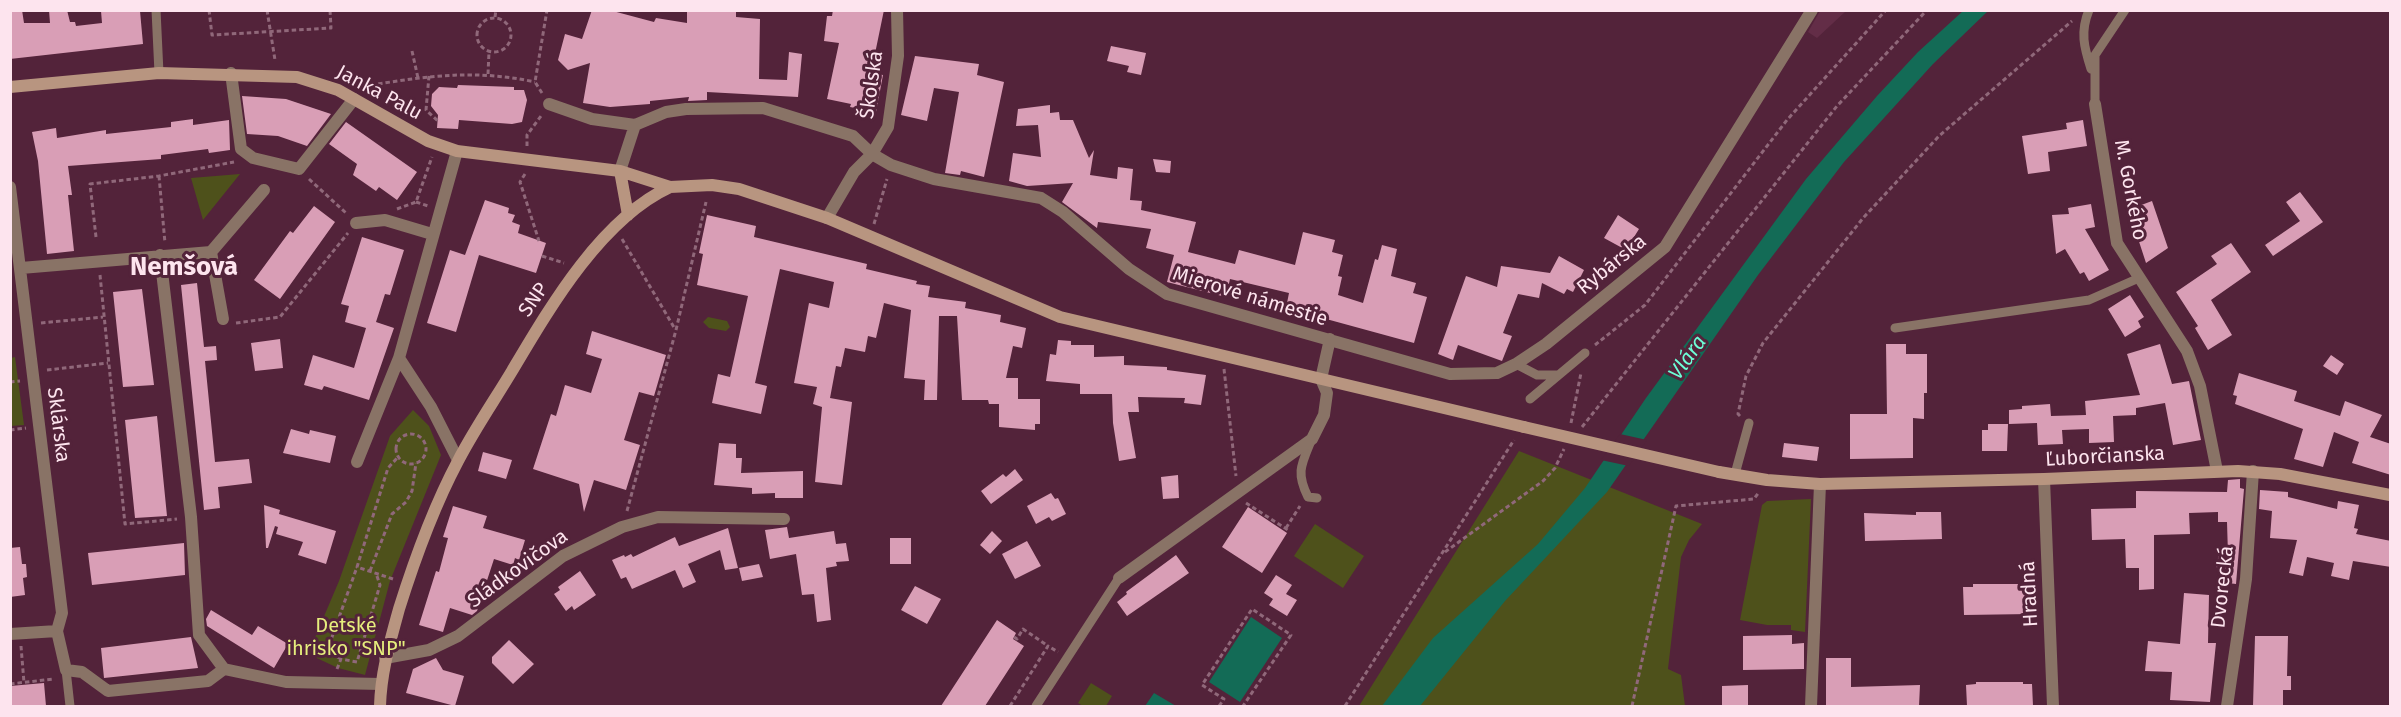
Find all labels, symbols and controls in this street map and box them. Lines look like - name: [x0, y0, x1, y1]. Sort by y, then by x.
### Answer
- street label: Školská: [855, 49, 889, 121]
- street label: Janka Palu: [332, 60, 426, 126]
- street label: M. Gorkého: [2108, 138, 2152, 242]
- street label: Rybárska: [1573, 230, 1651, 300]
- district label: Nemšová: [130, 252, 238, 284]
- street label: Mierové námestie: [1170, 262, 1330, 332]
- street label: SNP: [514, 278, 554, 322]
- water label: Vlára: [1664, 331, 1712, 385]
- street label: Sklárska: [41, 386, 75, 464]
- street label: Ľuborčianska: [2044, 442, 2166, 472]
- street label: Sládkovičova: [463, 525, 573, 613]
- street label: Dvorecká: [2207, 545, 2239, 629]
- street label: Hradná: [2016, 560, 2044, 628]
- park label: Detské ihrisko "SNP": [286, 614, 406, 661]

